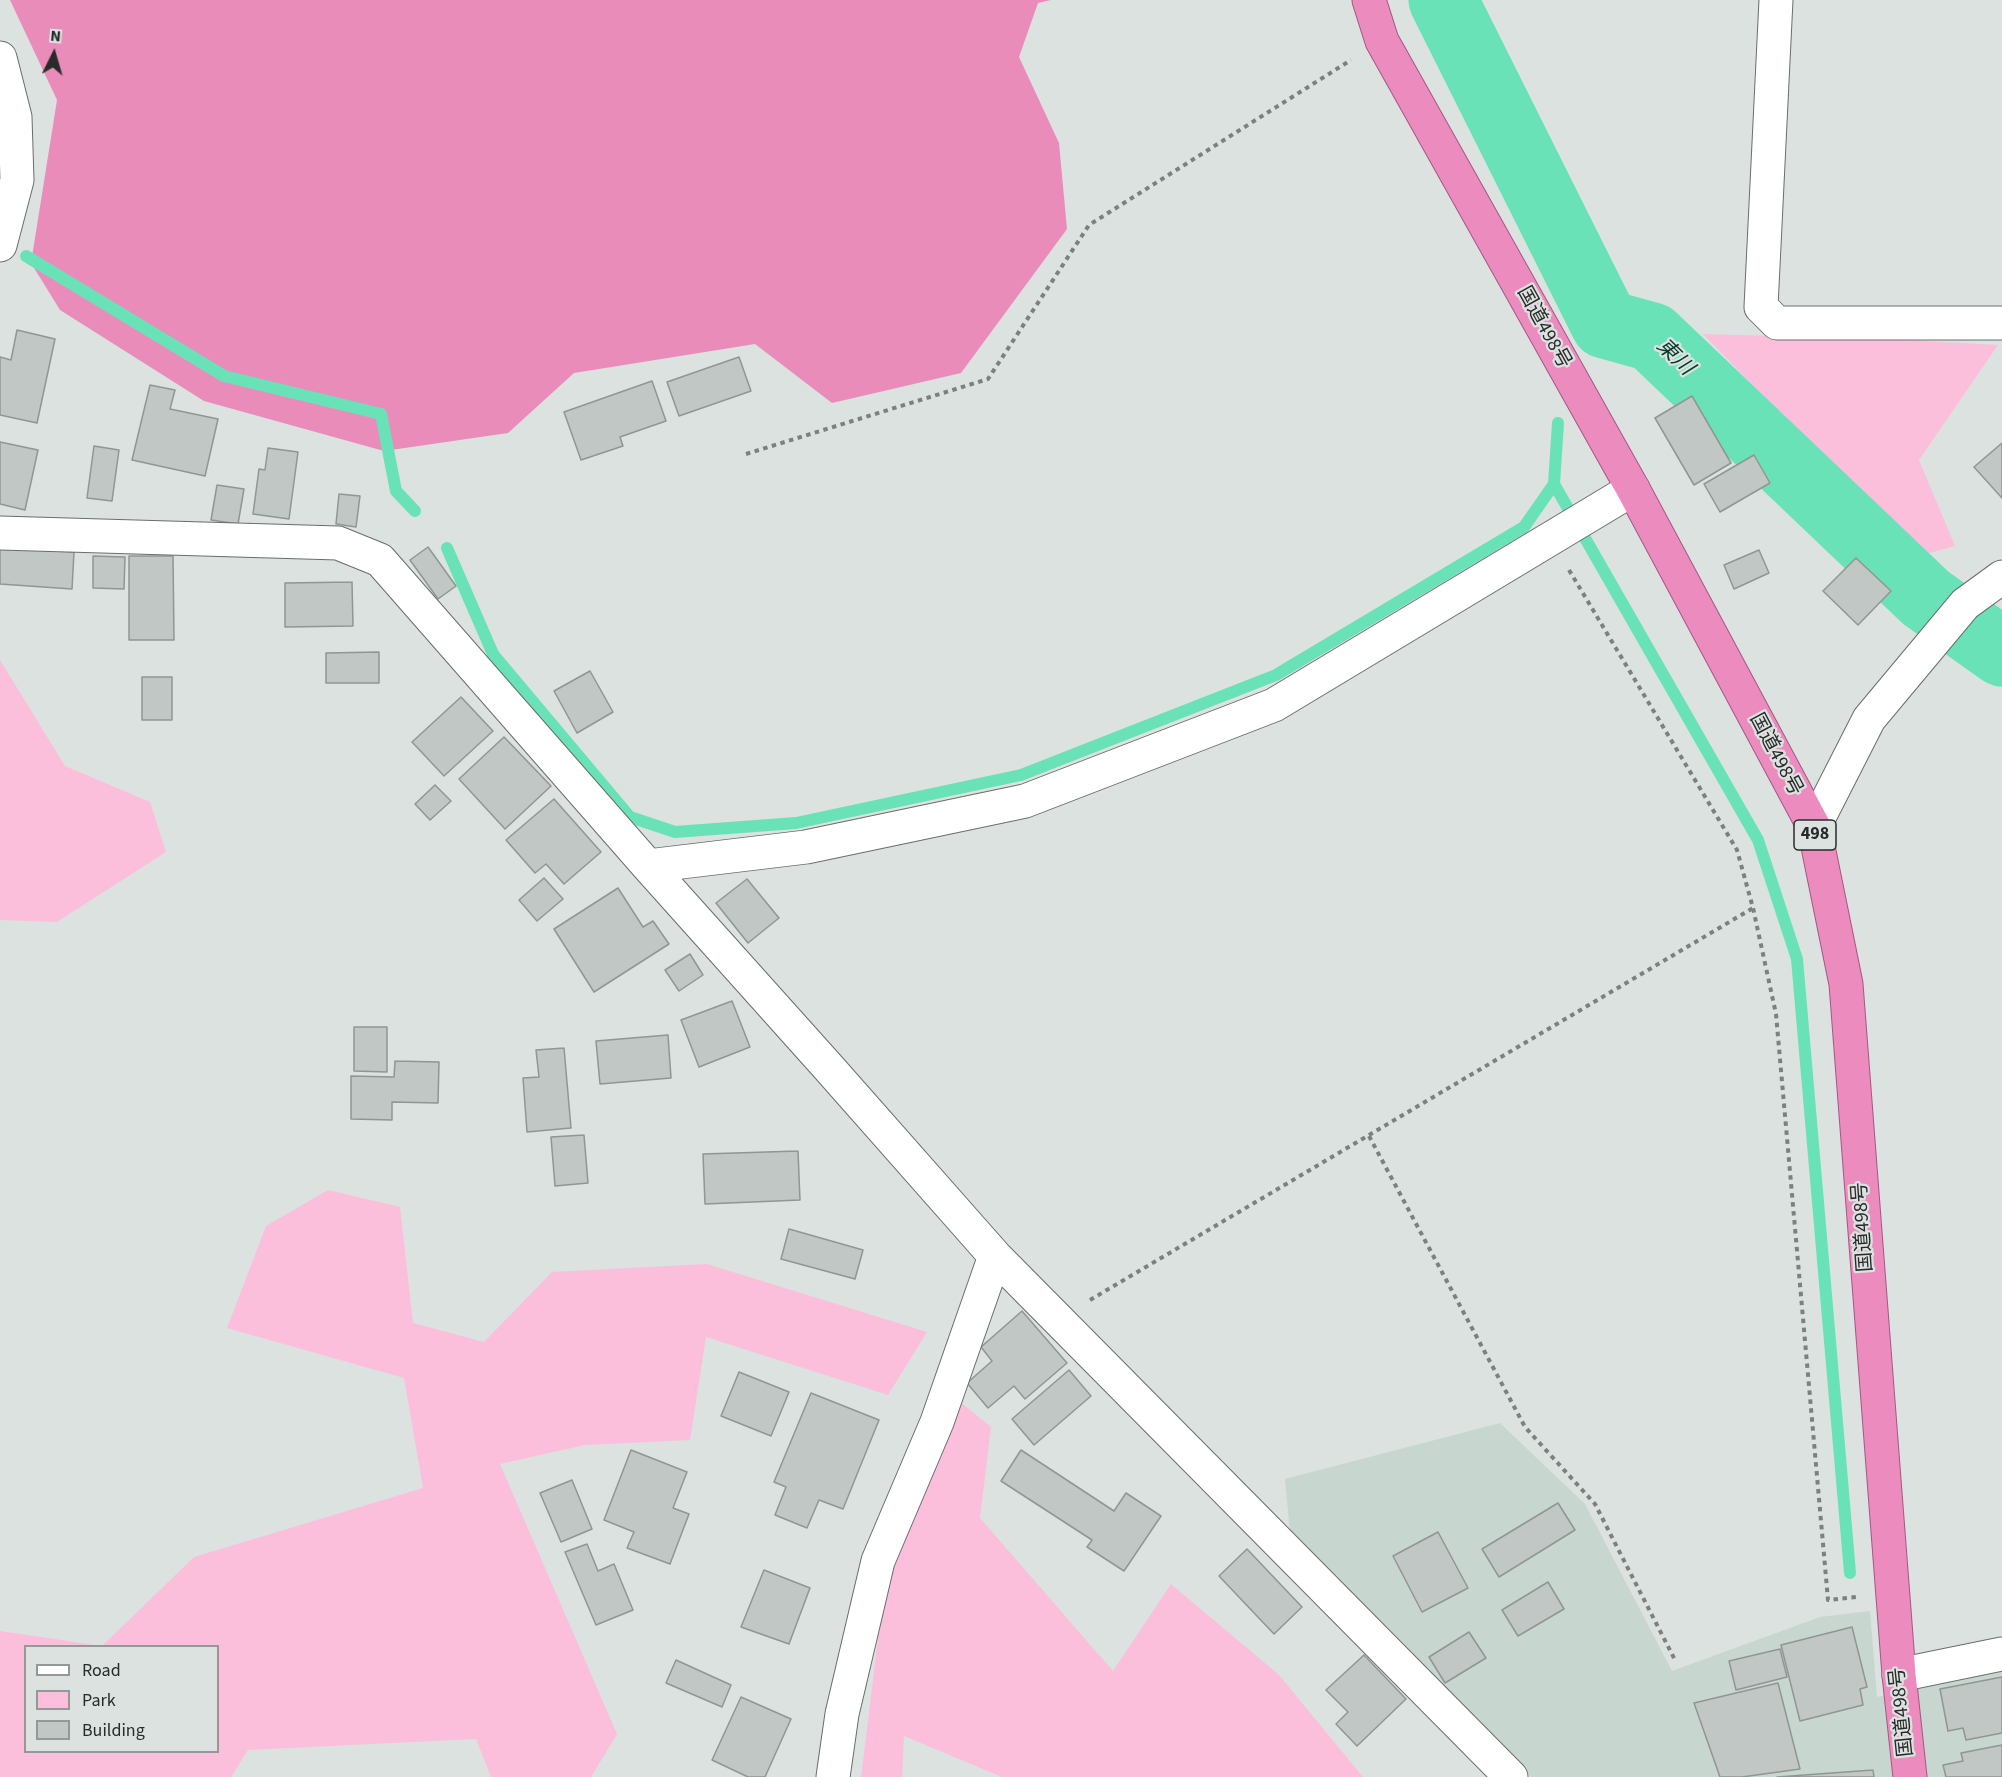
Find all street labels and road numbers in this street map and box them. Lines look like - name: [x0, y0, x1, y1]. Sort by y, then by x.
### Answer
- street label: 国道498号: [1511, 283, 1575, 373]
- street label: 国道498号: [1743, 710, 1807, 800]
- road number: 498: [1794, 820, 1836, 850]
- street label: 国道498号: [1849, 1181, 1879, 1273]
- street label: 国道498号: [1886, 1666, 1920, 1758]

